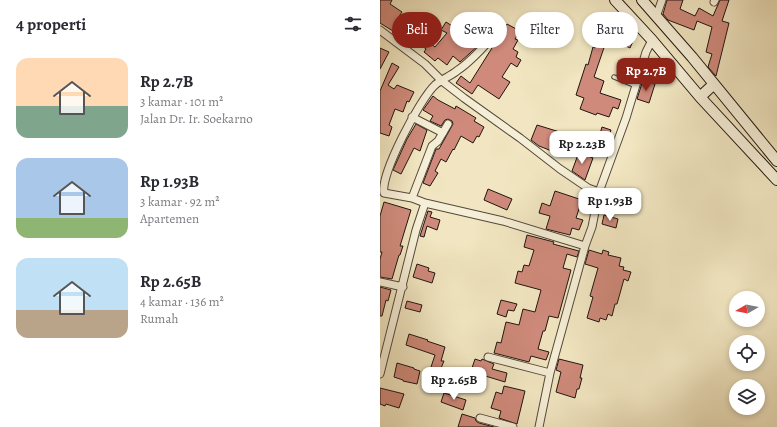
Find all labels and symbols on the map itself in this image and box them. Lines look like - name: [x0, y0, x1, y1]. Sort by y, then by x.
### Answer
- pin: Rp 2.7B: [609, 58, 683, 92]
- pin: Rp 2.23B: [541, 131, 623, 165]
- pin: Rp 1.93B: [569, 188, 651, 222]
- north arrow: [729, 291, 765, 327]
- pin: Rp 2.65B: [413, 367, 495, 401]

